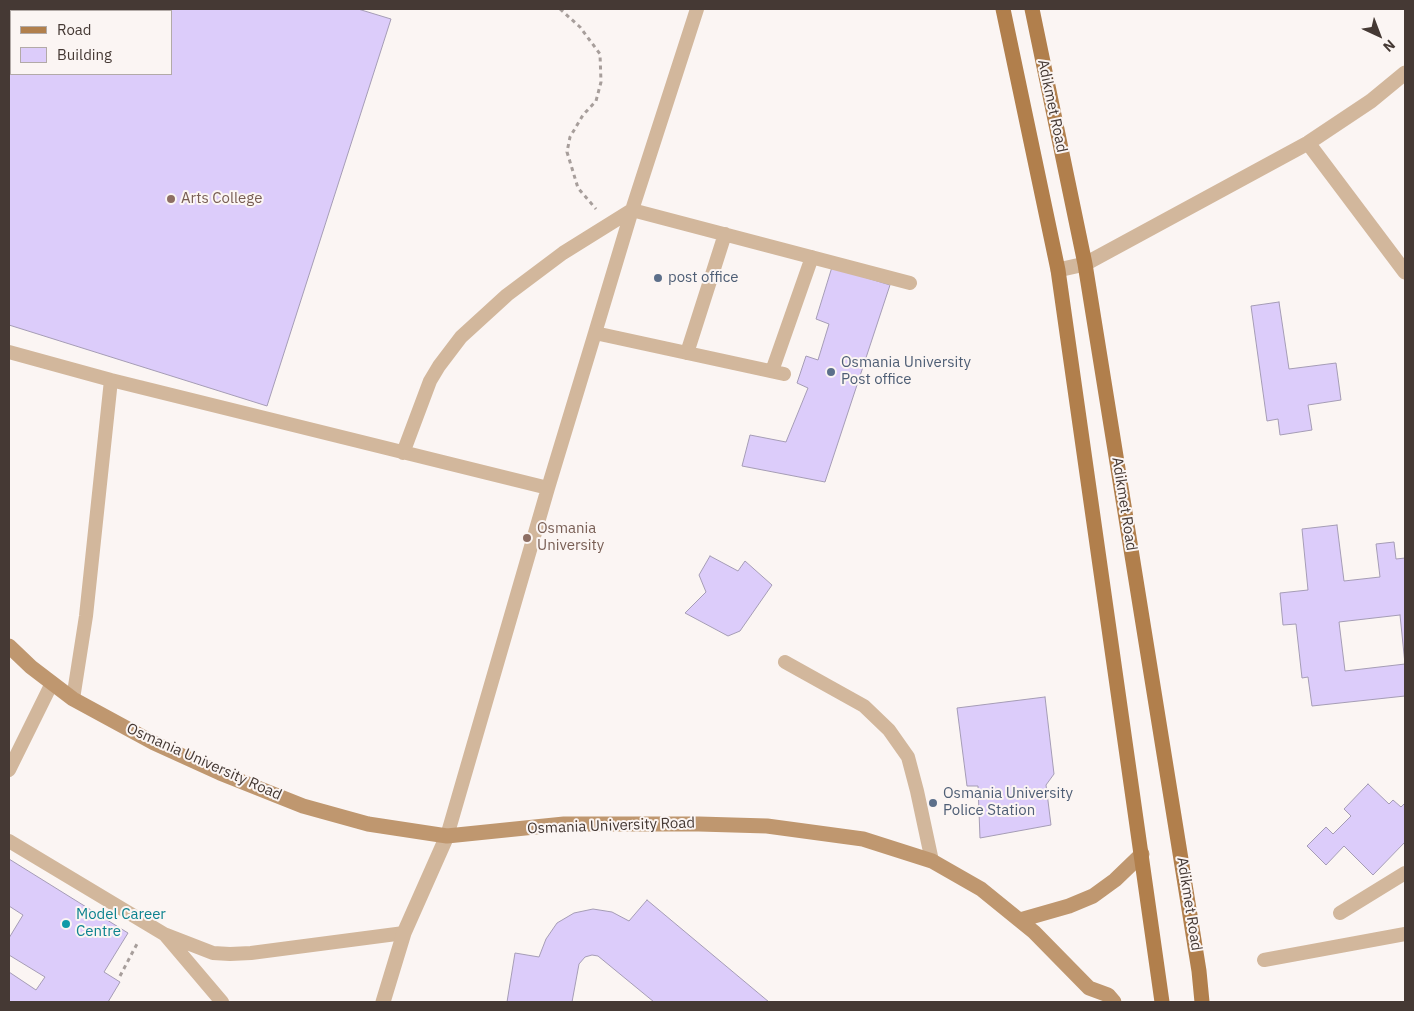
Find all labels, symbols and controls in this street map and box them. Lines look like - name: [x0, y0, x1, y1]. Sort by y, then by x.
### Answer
- legend: [10, 10, 172, 75]
- north arrow: [1354, 10, 1404, 60]
- text: Road: [57, 20, 92, 39]
- text: N: [1379, 36, 1399, 56]
- text: Building: [57, 45, 112, 64]
- street label: Adikmet Road: [1033, 58, 1071, 154]
- place label: Arts College: [181, 190, 262, 208]
- marker: Arts College: [165, 193, 177, 205]
- place label: post office: [668, 269, 738, 287]
- marker: post office: [652, 272, 664, 284]
- place label: Osmania University Post office: [841, 354, 971, 389]
- marker: Osmania University Post office: [825, 366, 837, 378]
- street label: Adikmet Road: [1108, 456, 1140, 552]
- place label: Osmania University: [537, 520, 604, 555]
- marker: Osmania University: [521, 532, 533, 544]
- street label: Osmania University Road: [124, 720, 284, 804]
- place label: Osmania University Police Station: [943, 785, 1073, 820]
- marker: Osmania University Police Station: [927, 797, 939, 809]
- street label: Osmania University Road: [527, 814, 695, 838]
- street label: Adikmet Road: [1173, 856, 1205, 952]
- place label: Model Career Centre: [76, 906, 166, 941]
- marker: Model Career Centre: [60, 918, 72, 930]

